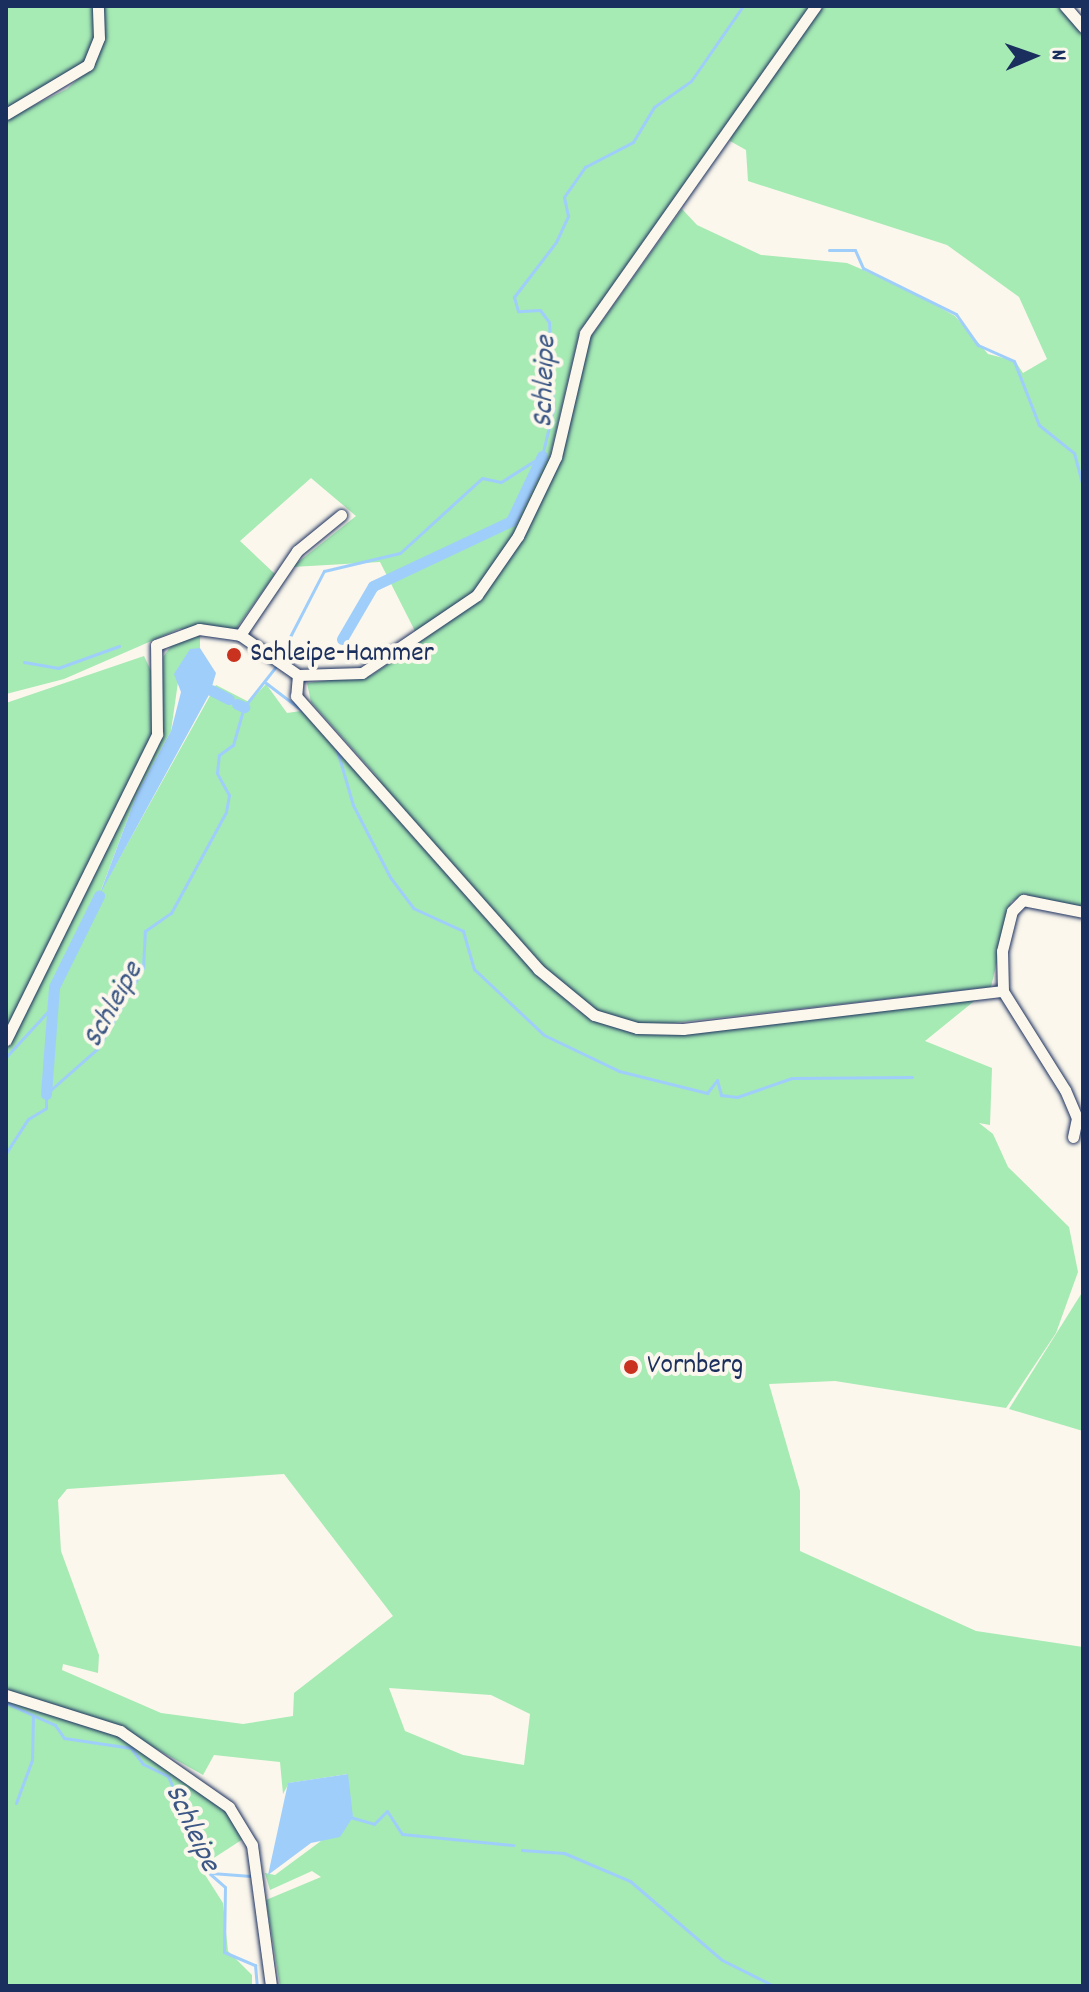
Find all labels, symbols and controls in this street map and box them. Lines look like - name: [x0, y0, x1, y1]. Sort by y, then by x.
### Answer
- north arrow: [993, 16, 1073, 96]
- text: N: [1042, 49, 1073, 61]
- water label: Schleipe: [527, 335, 567, 429]
- place label: Schleipe-Hammer: [250, 638, 434, 672]
- marker: Schleipe-Hammer: [225, 646, 243, 664]
- water label: Schleipe: [77, 957, 153, 1055]
- place label: Vornberg: [647, 1350, 743, 1384]
- marker: Vornberg: [622, 1358, 640, 1376]
- water label: Schleipe: [154, 1780, 226, 1878]

